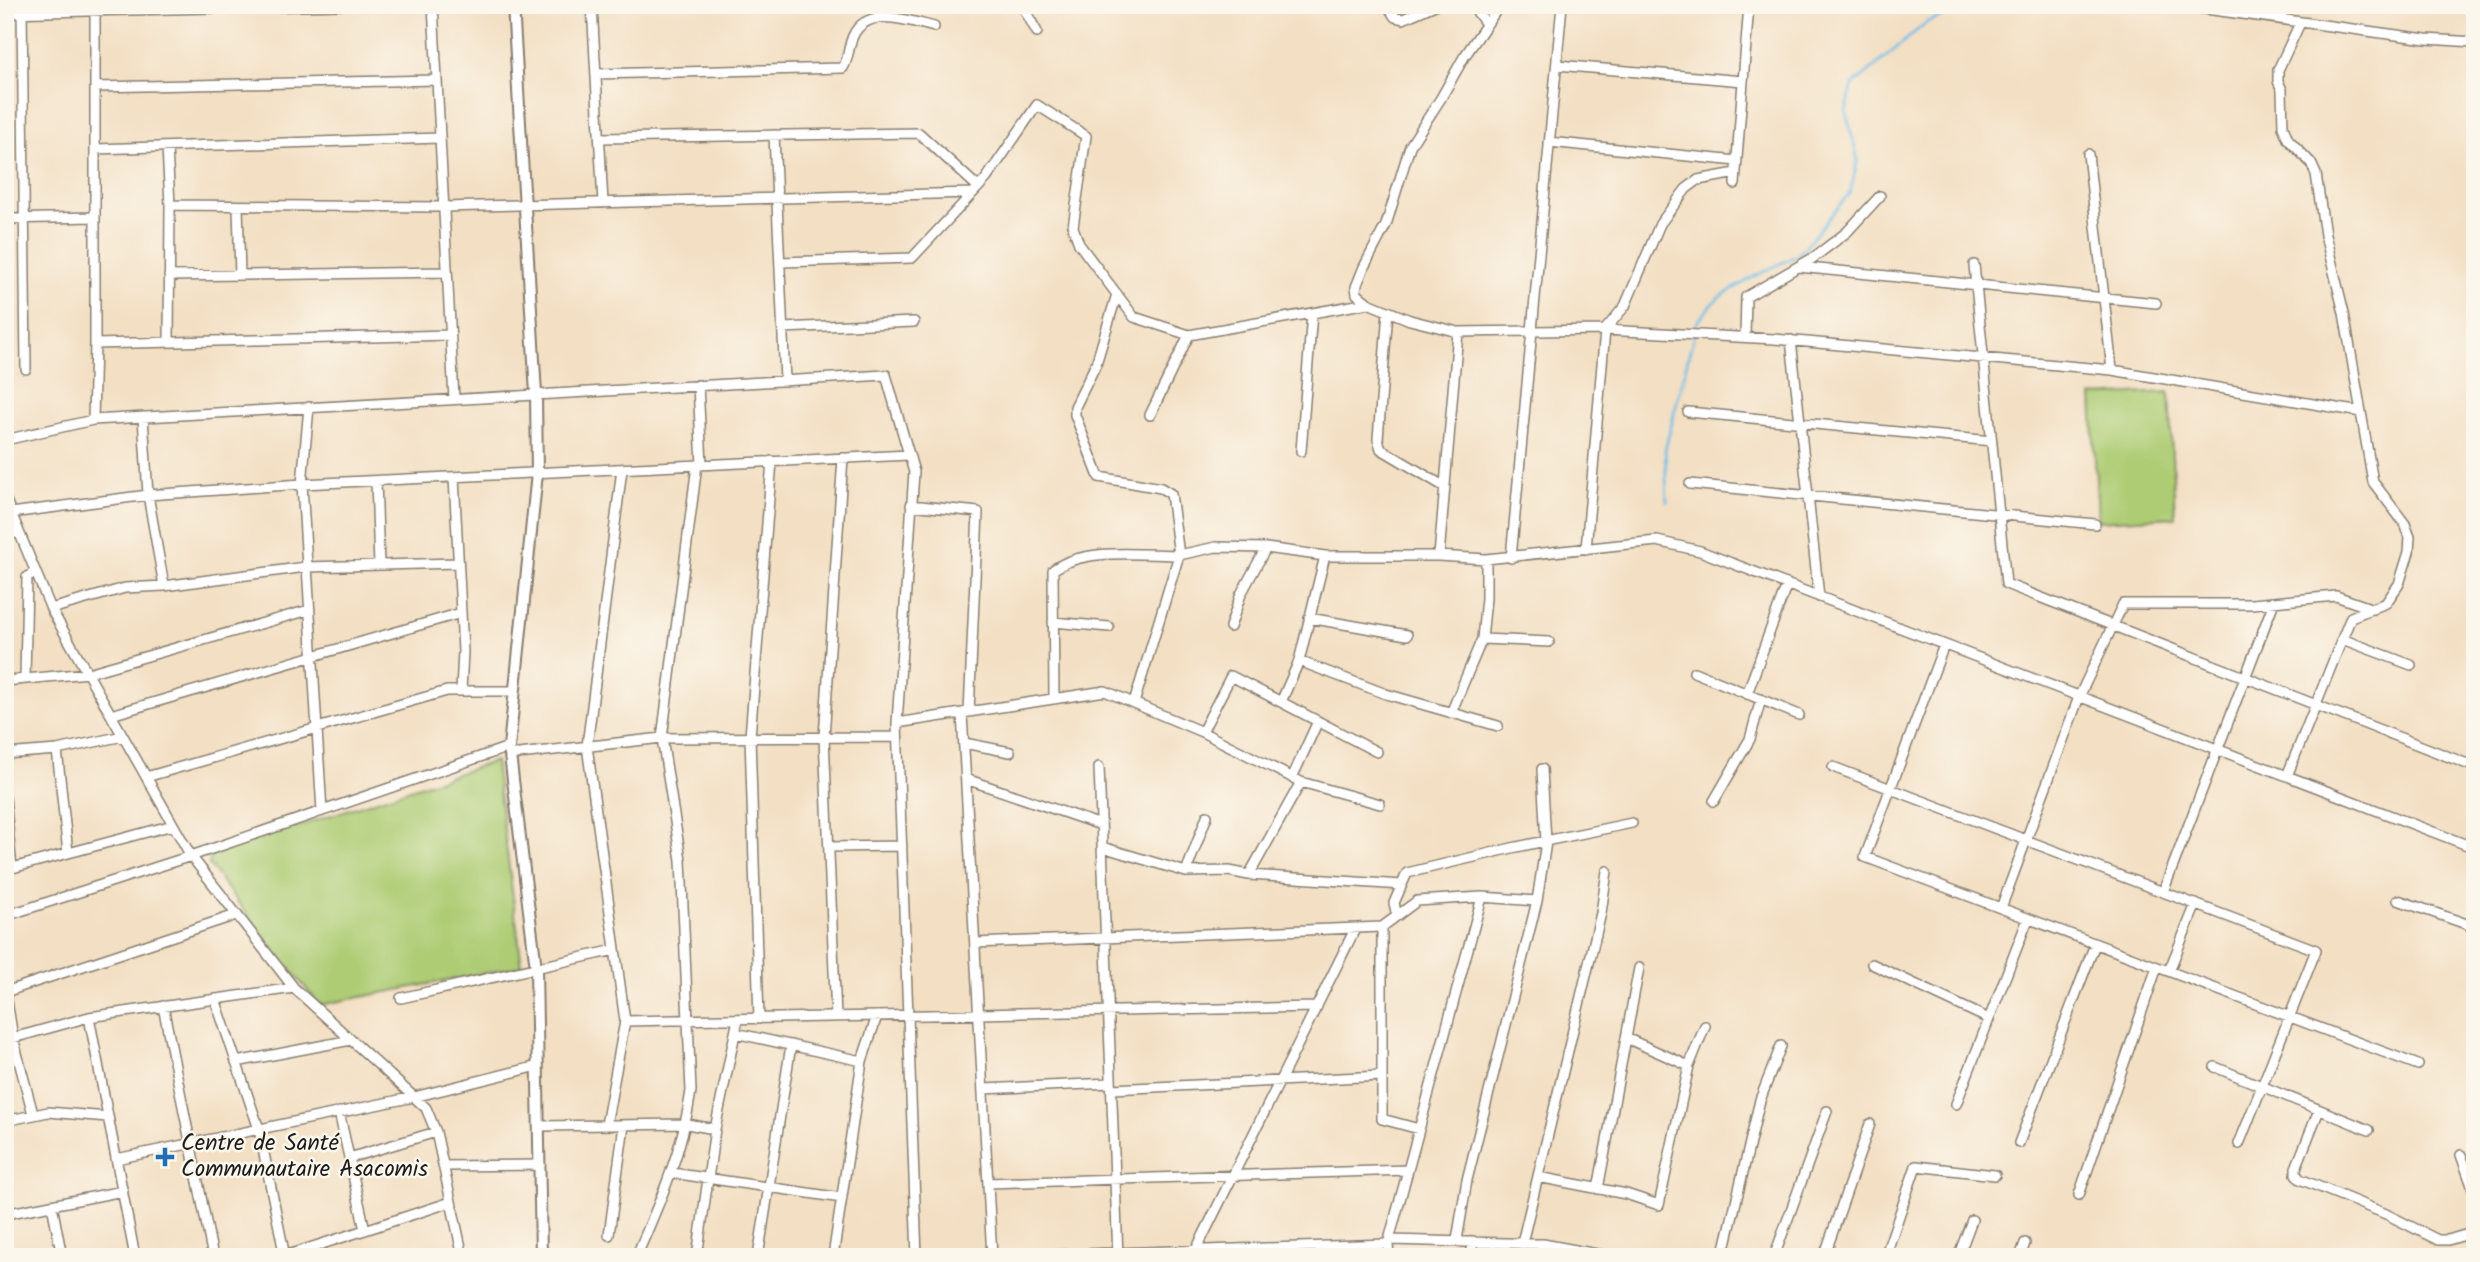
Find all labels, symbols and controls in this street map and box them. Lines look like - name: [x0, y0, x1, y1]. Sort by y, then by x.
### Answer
- place label: Centre de Santé Communautaire Asacomis: [181, 1126, 428, 1188]
- marker: Centre de Santé Communautaire Asacomis: [155, 1147, 175, 1167]

